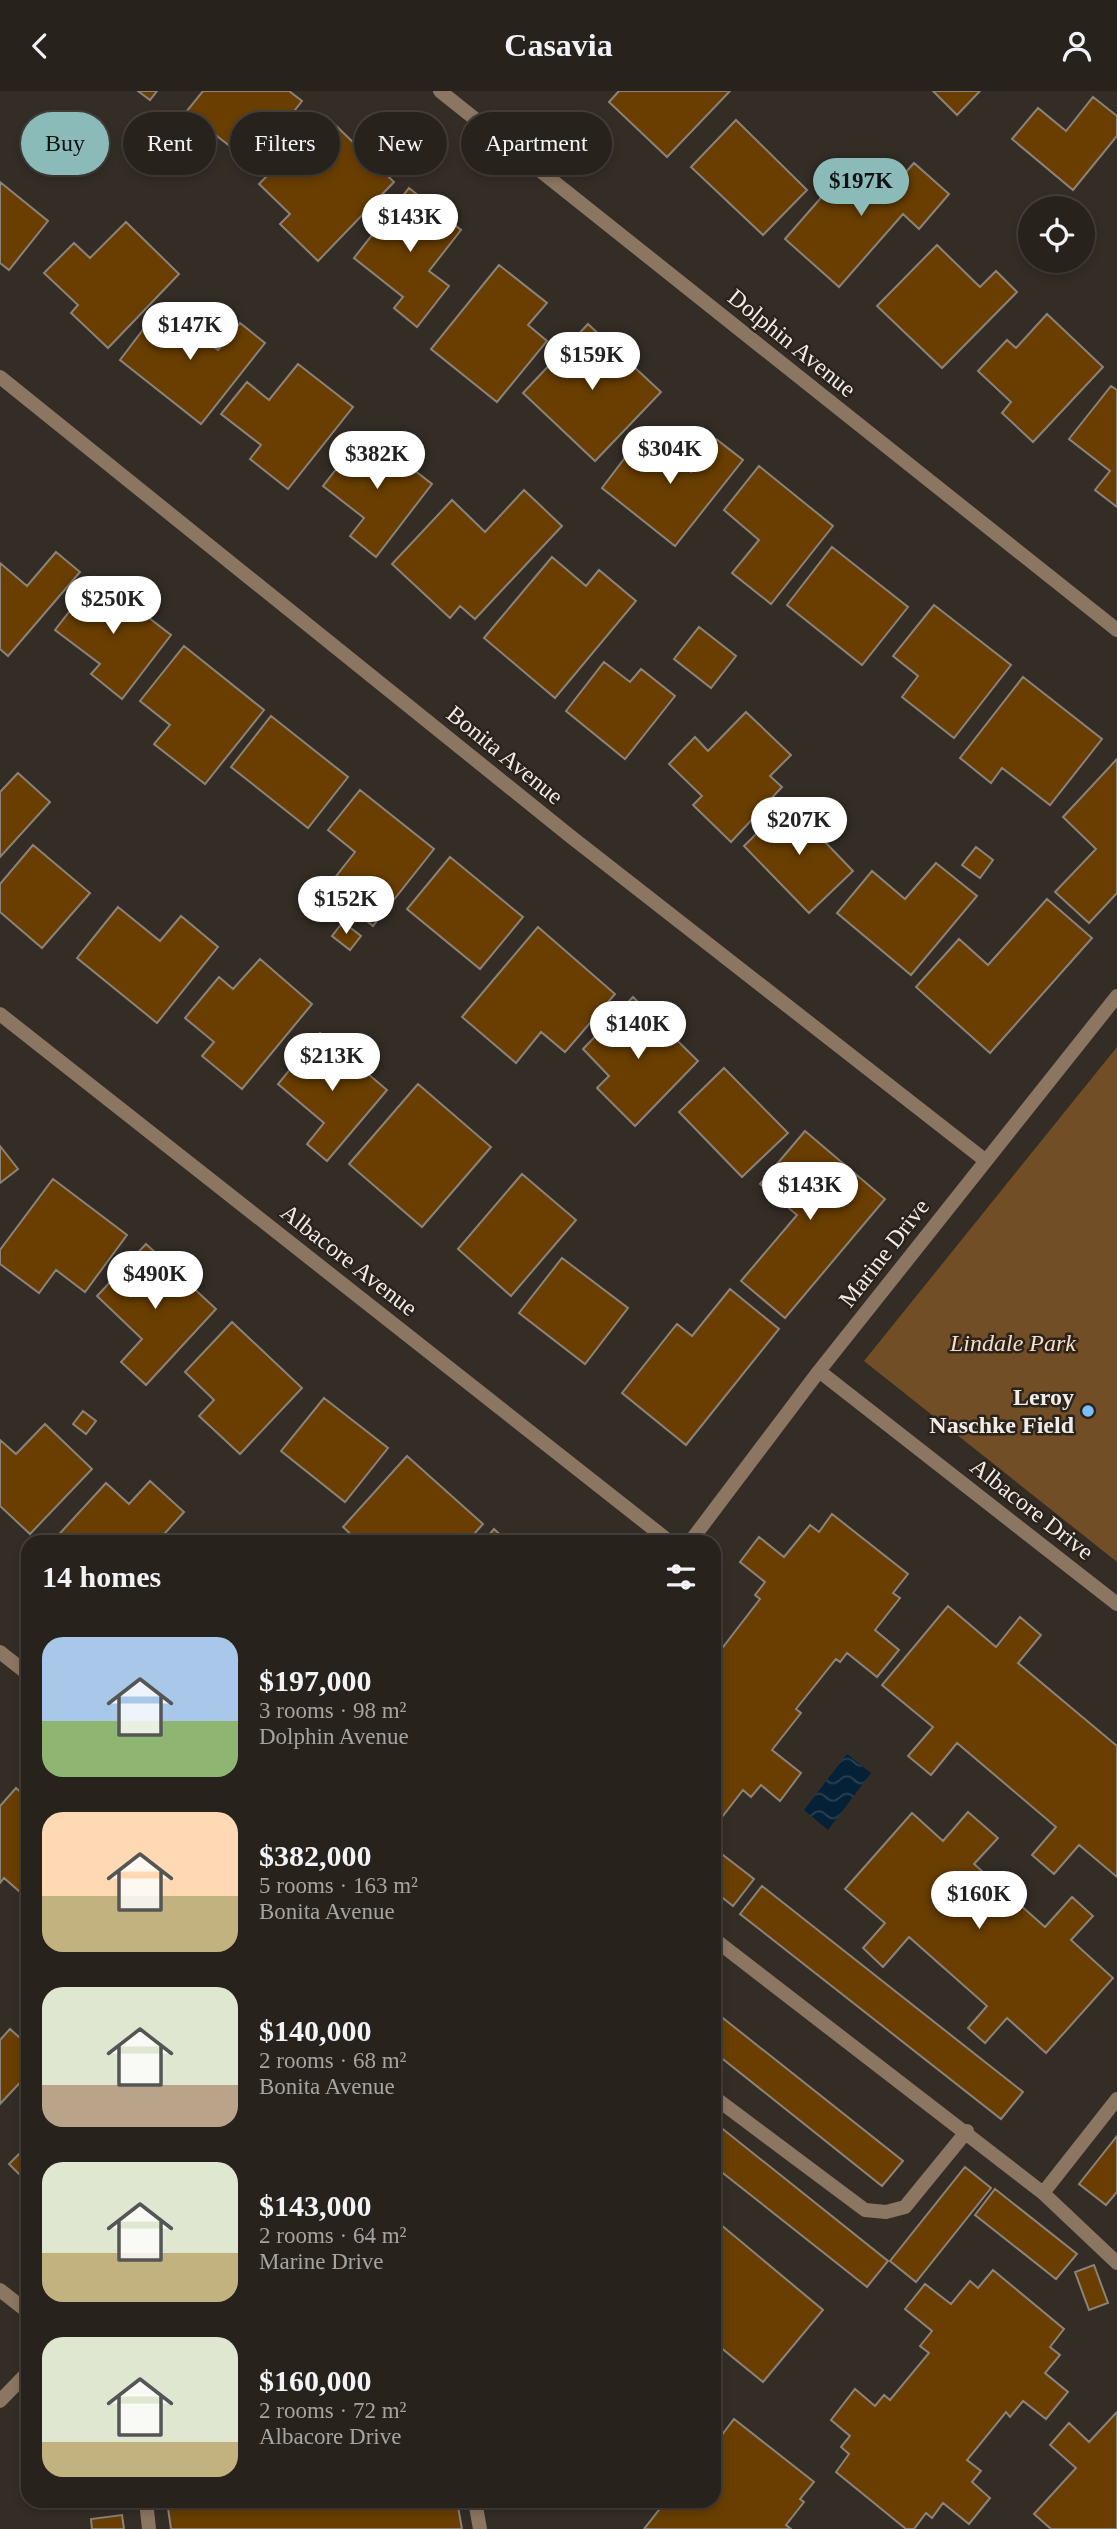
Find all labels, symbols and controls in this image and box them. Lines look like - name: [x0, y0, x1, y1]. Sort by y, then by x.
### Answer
- icon: back: [21, 27, 59, 65]
- text: Casavia: [504, 27, 613, 63]
- icon: person: [1058, 27, 1096, 65]
- chip: Buy: [21, 112, 109, 175]
- chip: Rent: [123, 112, 216, 175]
- chip: Filters: [230, 112, 340, 175]
- chip: New: [354, 112, 447, 175]
- chip: Apartment: [461, 112, 612, 175]
- pin: $197K: [812, 159, 910, 218]
- text: $197K: [829, 168, 893, 193]
- pin: $143K: [361, 195, 459, 254]
- map controls: [1018, 196, 1095, 273]
- button: locate: [1018, 196, 1095, 273]
- text: $143K: [378, 204, 442, 229]
- street label: Dolphin Avenue: [723, 284, 861, 402]
- pin: $147K: [141, 303, 239, 362]
- text: $147K: [158, 312, 222, 337]
- pin: $159K: [543, 333, 641, 392]
- text: $159K: [560, 342, 624, 367]
- pin: $304K: [621, 427, 719, 486]
- pin: $382K: [328, 431, 426, 491]
- text: $304K: [638, 436, 702, 461]
- text: $382K: [345, 441, 409, 466]
- pin: $250K: [64, 577, 162, 636]
- text: $250K: [81, 586, 145, 611]
- street label: Bonita Avenue: [442, 700, 568, 810]
- pin: $207K: [750, 797, 848, 857]
- text: $207K: [767, 807, 831, 832]
- pin: $152K: [297, 877, 395, 936]
- text: $152K: [314, 886, 378, 911]
- pin: $140K: [589, 1002, 687, 1061]
- text: $140K: [606, 1011, 670, 1036]
- pin: $213K: [283, 1033, 381, 1093]
- text: $213K: [300, 1043, 364, 1068]
- pin: $143K: [761, 1163, 859, 1222]
- text: $143K: [778, 1172, 842, 1197]
- street label: Marine Drive: [834, 1194, 934, 1312]
- street label: Albacore Avenue: [276, 1199, 422, 1321]
- pin: $490K: [106, 1251, 204, 1311]
- text: $490K: [123, 1261, 187, 1286]
- park label: Lindale Park: [949, 1330, 1076, 1356]
- place label: Leroy Naschke Field: [929, 1384, 1075, 1438]
- marker: Leroy Naschke Field: [1080, 1403, 1096, 1419]
- street label: Albacore Drive: [965, 1453, 1099, 1565]
- icon: filters: [662, 1558, 700, 1596]
- text: 14 homes: [42, 1560, 161, 1593]
- text: $197,000: [259, 1664, 372, 1697]
- icon: home: [98, 1665, 182, 1749]
- text: 3 rooms · 98 m²: [259, 1698, 406, 1723]
- text: Dolphin Avenue: [259, 1724, 409, 1749]
- text: $382,000: [259, 1839, 372, 1872]
- icon: home: [98, 1840, 182, 1924]
- pin: $160K: [930, 1871, 1028, 1931]
- text: 5 rooms · 163 m²: [259, 1873, 418, 1898]
- text: $160K: [947, 1881, 1011, 1906]
- text: Bonita Avenue: [259, 1899, 395, 1924]
- text: $140,000: [259, 2014, 372, 2047]
- icon: home: [98, 2015, 182, 2099]
- text: 2 rooms · 68 m²: [259, 2048, 406, 2073]
- text: Bonita Avenue: [259, 2074, 395, 2099]
- text: $143,000: [259, 2189, 372, 2222]
- icon: home: [98, 2190, 182, 2274]
- text: 2 rooms · 64 m²: [259, 2223, 406, 2248]
- text: Marine Drive: [259, 2249, 384, 2274]
- text: $160,000: [259, 2364, 372, 2397]
- icon: home: [98, 2365, 182, 2449]
- text: 2 rooms · 72 m²: [259, 2398, 406, 2423]
- text: Albacore Drive: [259, 2424, 401, 2449]

